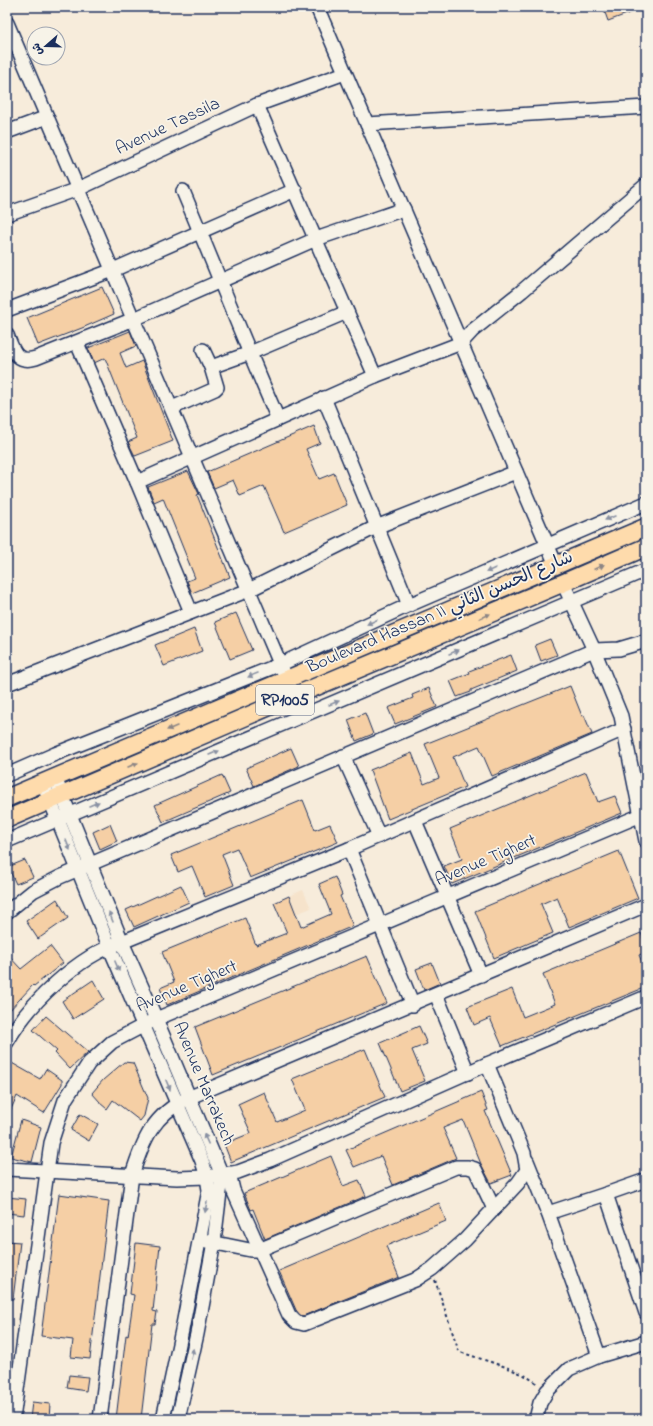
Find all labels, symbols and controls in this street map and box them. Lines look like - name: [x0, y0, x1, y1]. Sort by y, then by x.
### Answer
- north arrow: [26, 26, 66, 66]
- text: ش: [28, 41, 47, 58]
- street label: Avenue Tassila: [111, 91, 225, 163]
- one-way arrow: [604, 516, 616, 522]
- street label: Boulevard Hassan II شارع الحسن الثاني: [302, 545, 578, 682]
- one-way arrow: [594, 564, 605, 570]
- one-way arrow: [484, 567, 496, 573]
- one-way arrow: [479, 613, 490, 619]
- one-way arrow: [366, 619, 377, 625]
- one-way arrow: [448, 649, 460, 655]
- one-way arrow: [246, 672, 258, 678]
- road number: RP1005: [256, 685, 314, 715]
- one-way arrow: [328, 700, 339, 706]
- one-way arrow: [167, 725, 178, 731]
- one-way arrow: [209, 750, 221, 756]
- one-way arrow: [127, 762, 139, 768]
- one-way arrow: [89, 800, 101, 806]
- street label: Avenue Tighert: [431, 828, 541, 895]
- one-way arrow: [65, 840, 71, 852]
- one-way arrow: [108, 911, 114, 922]
- street label: Avenue Tighert: [132, 954, 242, 1021]
- one-way arrow: [115, 960, 121, 972]
- street label: Avenue Marrakech: [165, 1018, 241, 1150]
- one-way arrow: [165, 1080, 171, 1091]
- one-way arrow: [203, 1133, 210, 1145]
- one-way arrow: [203, 1201, 209, 1213]
- one-way arrow: [189, 1347, 195, 1359]

